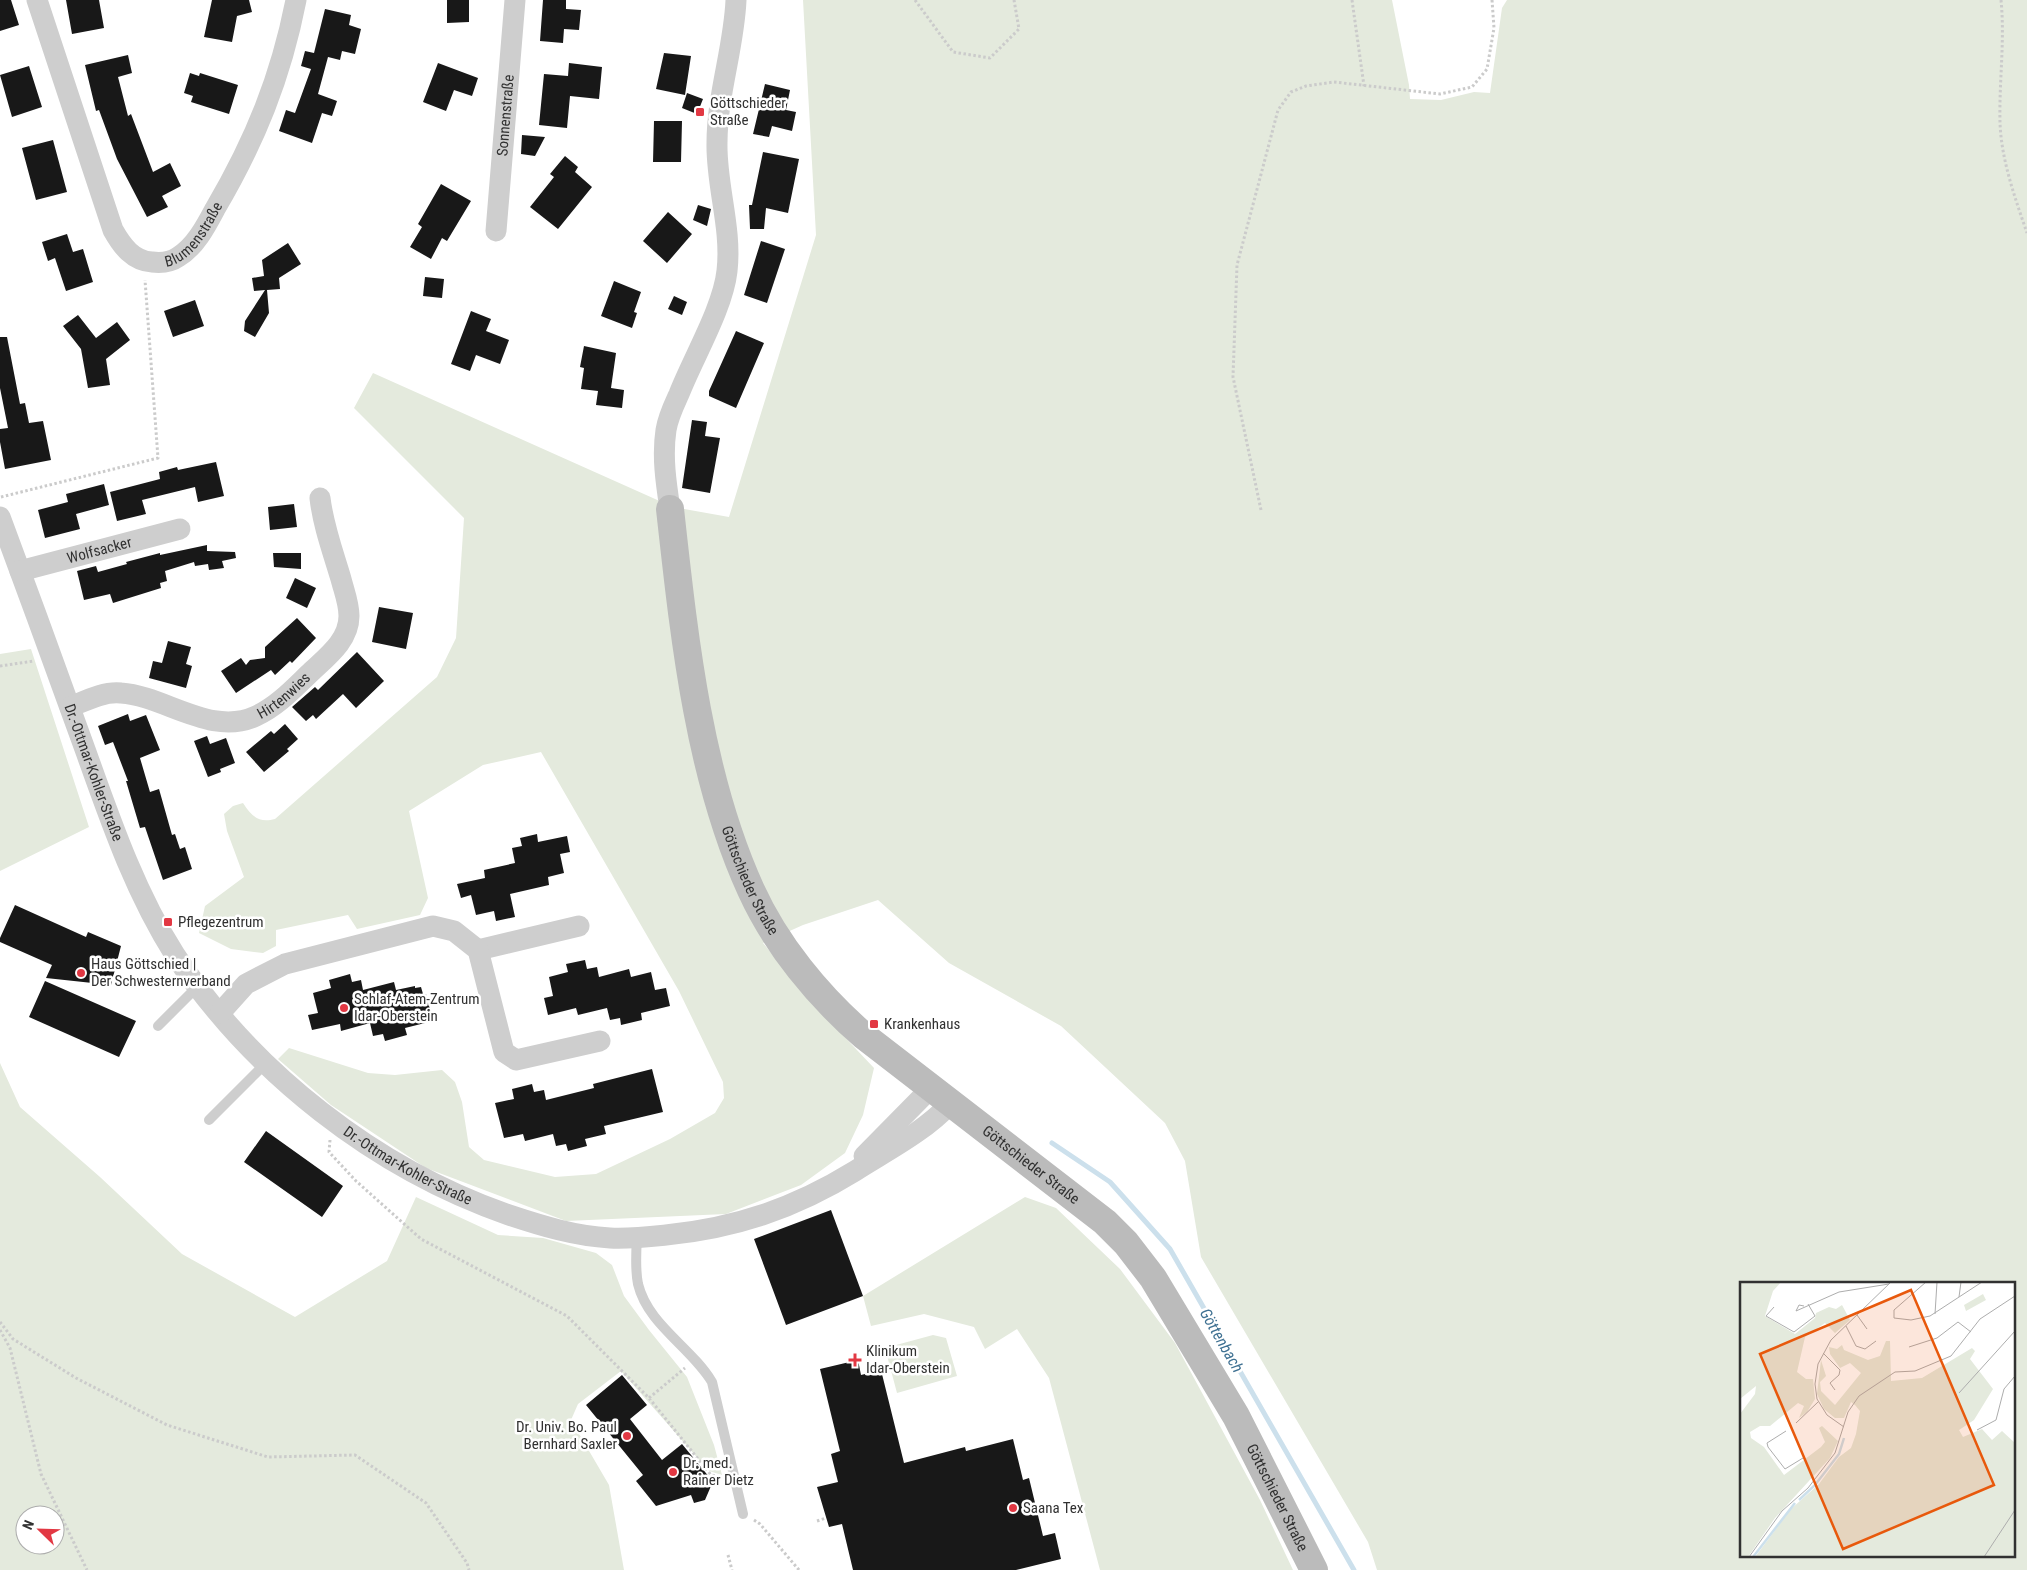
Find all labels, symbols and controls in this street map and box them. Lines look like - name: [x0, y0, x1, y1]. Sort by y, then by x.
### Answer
- street label: Sonnenstraße: [493, 74, 518, 157]
- place label: Göttschieder Straße: [710, 94, 786, 129]
- marker: Göttschieder Straße: [694, 106, 706, 118]
- street label: Blumenstraße: [163, 199, 226, 271]
- street label: Wolfsacker: [65, 533, 134, 567]
- street label: Hirtenwies: [254, 669, 314, 723]
- street label: Dr.-Ottmar-Kohler-Straße: [60, 701, 127, 844]
- street label: Göttschieder Straße: [718, 824, 782, 938]
- place label: Pflegezentrum: [178, 913, 264, 931]
- marker: Pflegezentrum: [162, 916, 174, 928]
- place label: Haus Göttschied | Der Schwesternverband: [91, 955, 231, 990]
- marker: Haus Göttschied | Der Schwesternverband: [75, 967, 87, 979]
- place label: Schlaf-Atem-Zentrum Idar-Oberstein: [354, 990, 480, 1025]
- marker: Schlaf-Atem-Zentrum Idar-Oberstein: [338, 1002, 350, 1014]
- place label: Krankenhaus: [884, 1015, 960, 1033]
- marker: Krankenhaus: [868, 1018, 880, 1030]
- street label: Dr.-Ottmar-Kohler-Straße: [340, 1122, 475, 1209]
- street label: Göttschieder Straße: [979, 1122, 1083, 1208]
- inset map: [1740, 1282, 2014, 1558]
- water label: Göttenbach: [1196, 1305, 1247, 1376]
- place label: Klinikum Idar-Oberstein: [866, 1342, 950, 1377]
- marker: Klinikum Idar-Oberstein: [848, 1353, 862, 1367]
- place label: Dr. Univ. Bo. Paul Bernhard Saxler: [516, 1418, 617, 1453]
- marker: Dr. Univ. Bo. Paul Bernhard Saxler: [621, 1430, 633, 1442]
- street label: Göttschieder Straße: [1243, 1441, 1312, 1554]
- place label: Dr. med. Rainer Dietz: [683, 1454, 754, 1489]
- marker: Dr. med. Rainer Dietz: [667, 1466, 679, 1478]
- place label: Saana Tex: [1023, 1499, 1084, 1517]
- marker: Saana Tex: [1007, 1502, 1019, 1514]
- north arrow: [15, 1505, 65, 1555]
- text: N: [19, 1518, 37, 1532]

